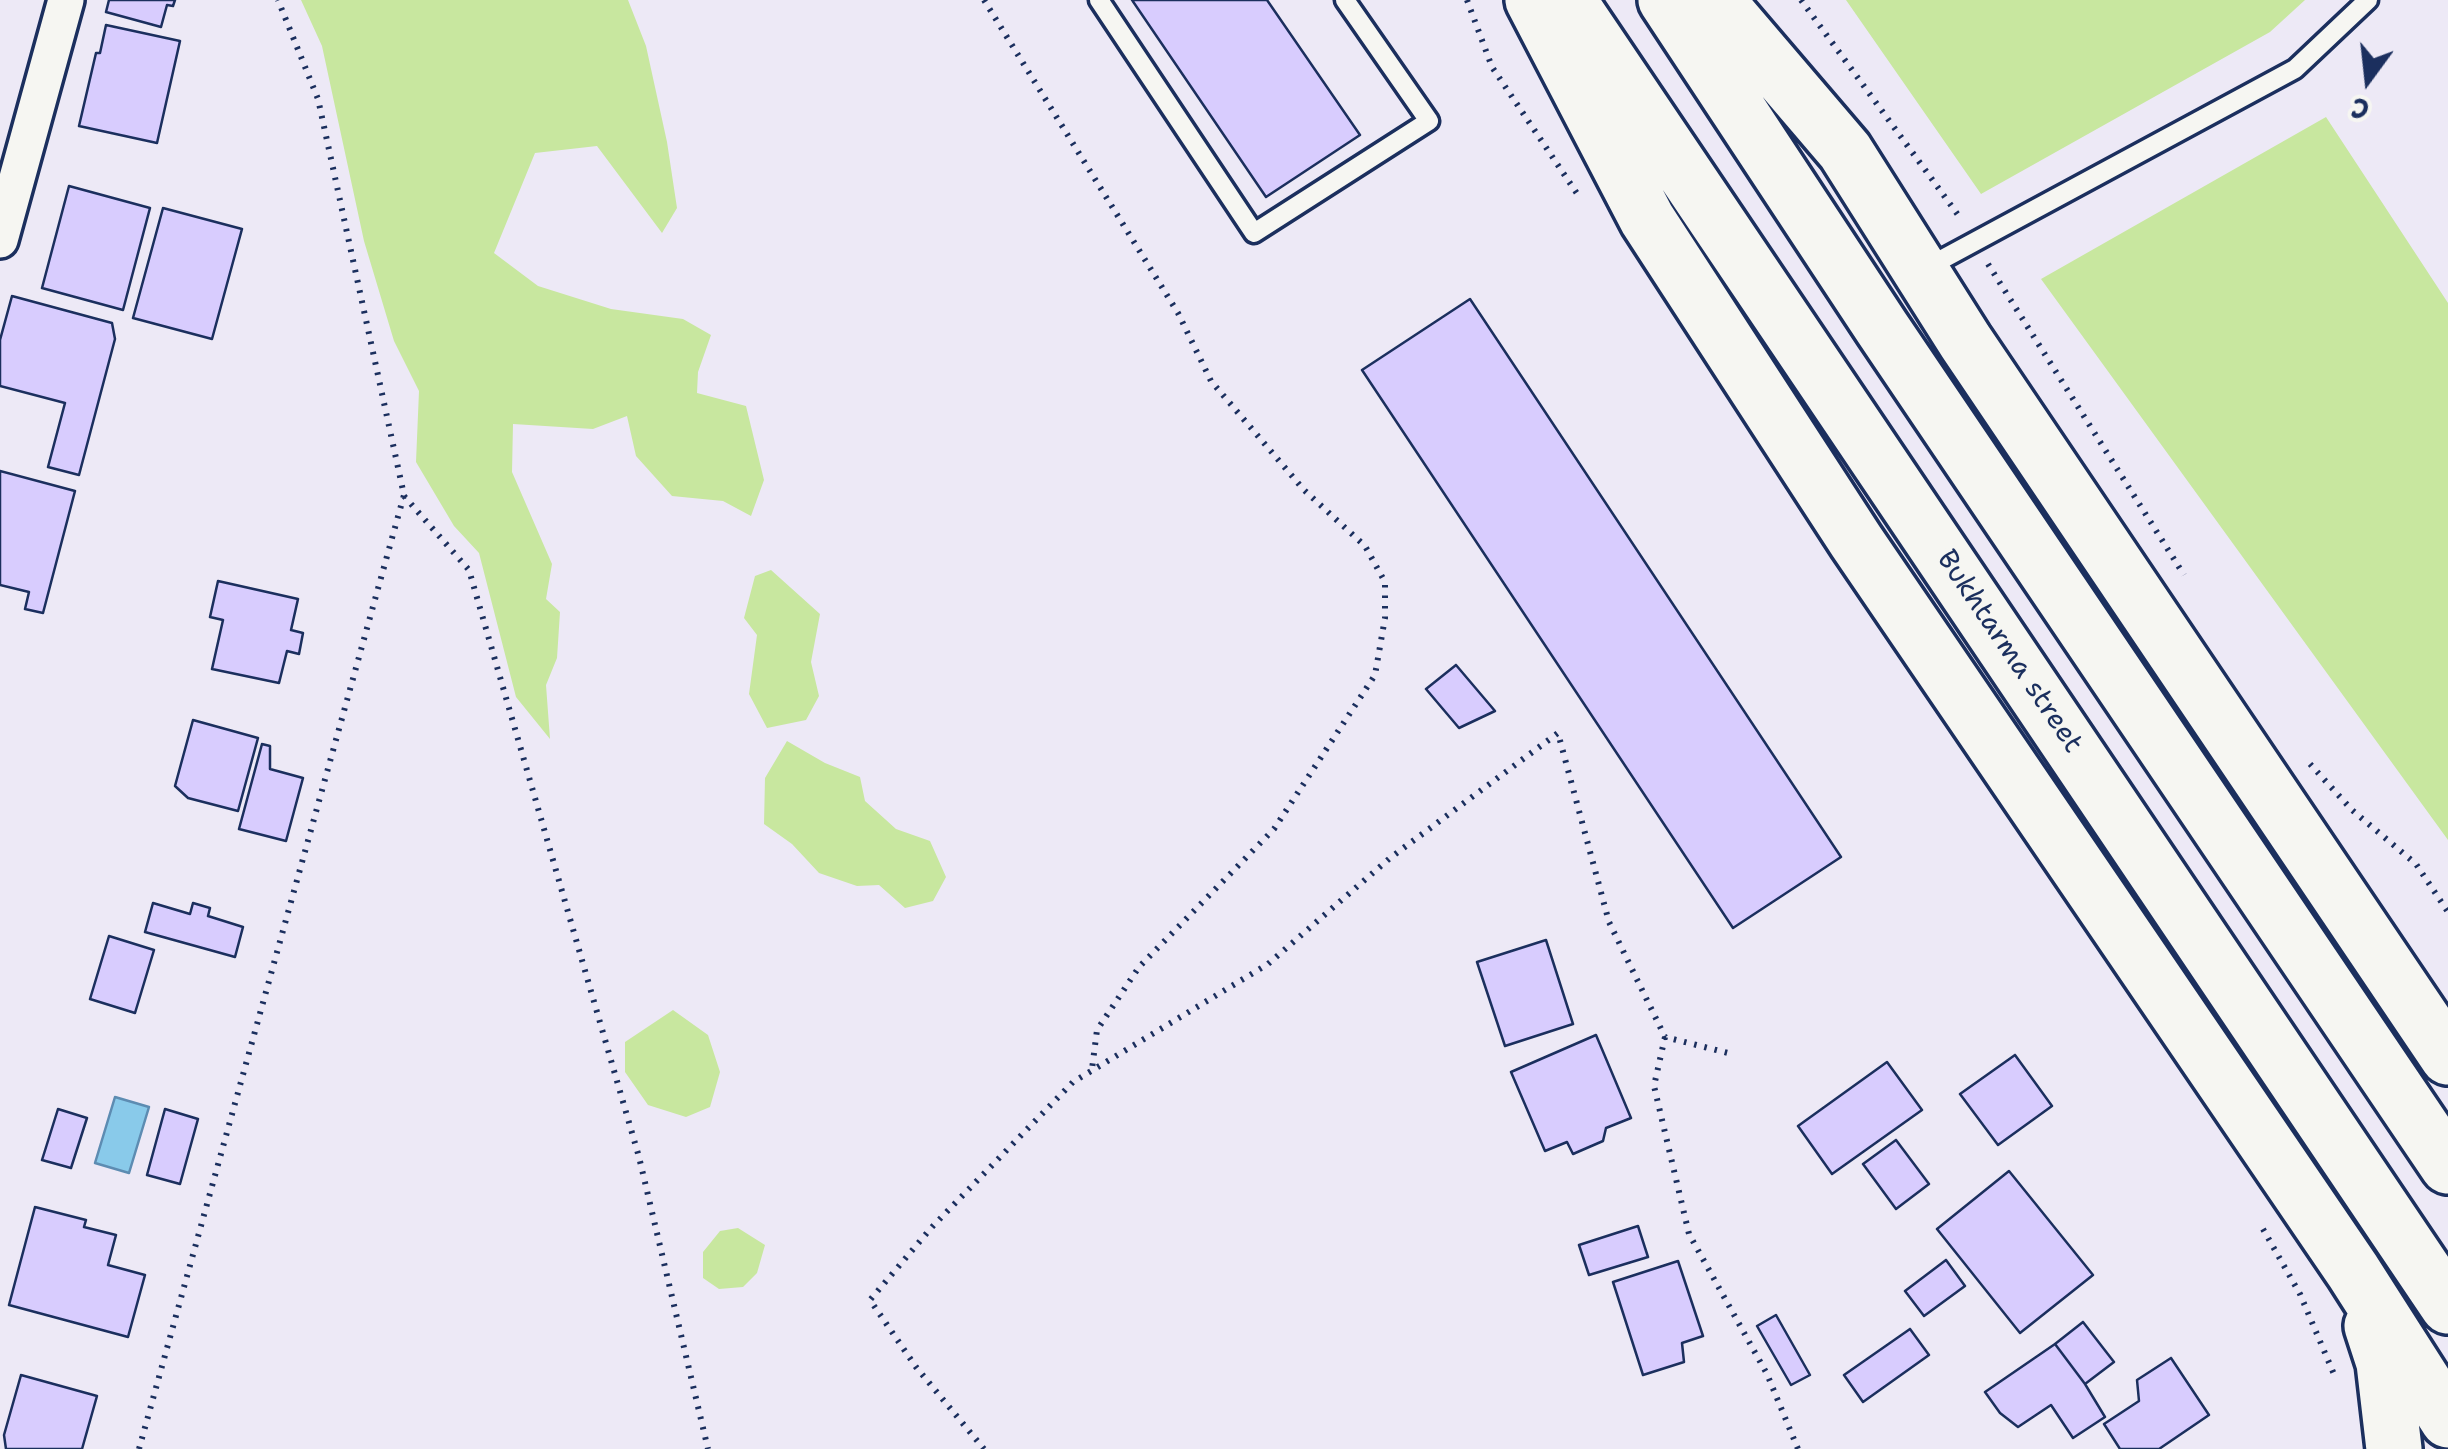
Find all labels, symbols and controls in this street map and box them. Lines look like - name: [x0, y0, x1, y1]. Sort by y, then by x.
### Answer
- north arrow: [2318, 30, 2418, 130]
- text: С: [2347, 88, 2373, 130]
- street label: Bukhtarma street: [1929, 544, 2089, 760]

